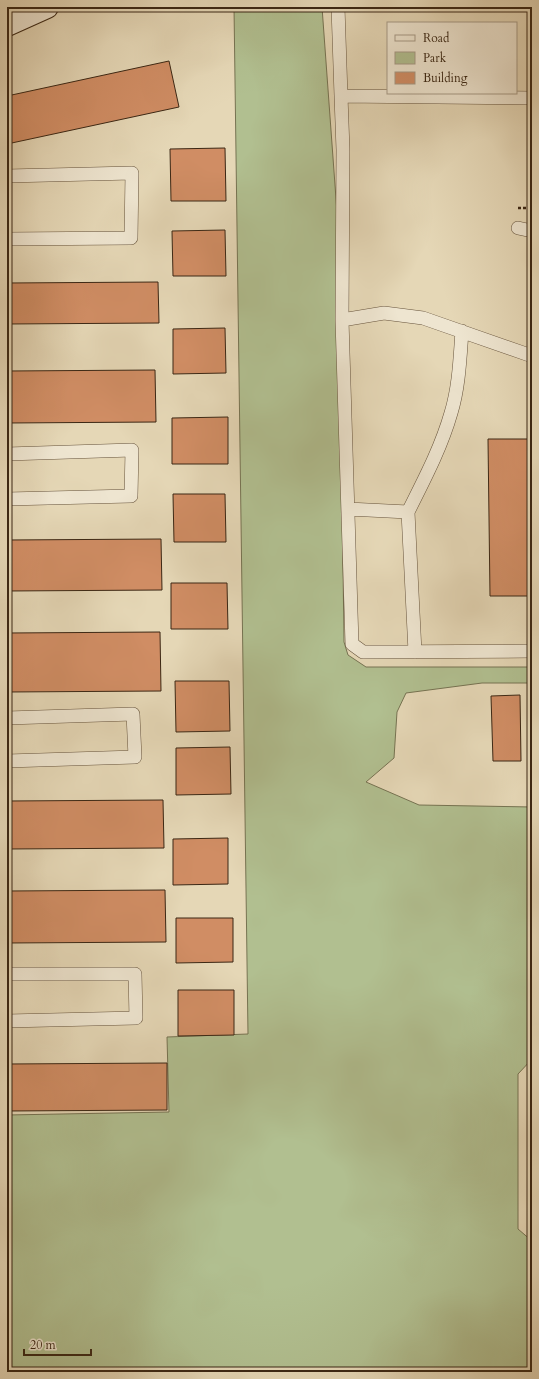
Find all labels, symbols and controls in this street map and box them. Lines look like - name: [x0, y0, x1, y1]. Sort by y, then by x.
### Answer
- legend: [387, 22, 517, 94]
- text: Road: [423, 30, 450, 46]
- text: Park: [423, 50, 447, 66]
- text: Building: [423, 70, 468, 86]
- scale bar: [24, 1331, 91, 1357]
- text: 20 m: [30, 1337, 57, 1353]

